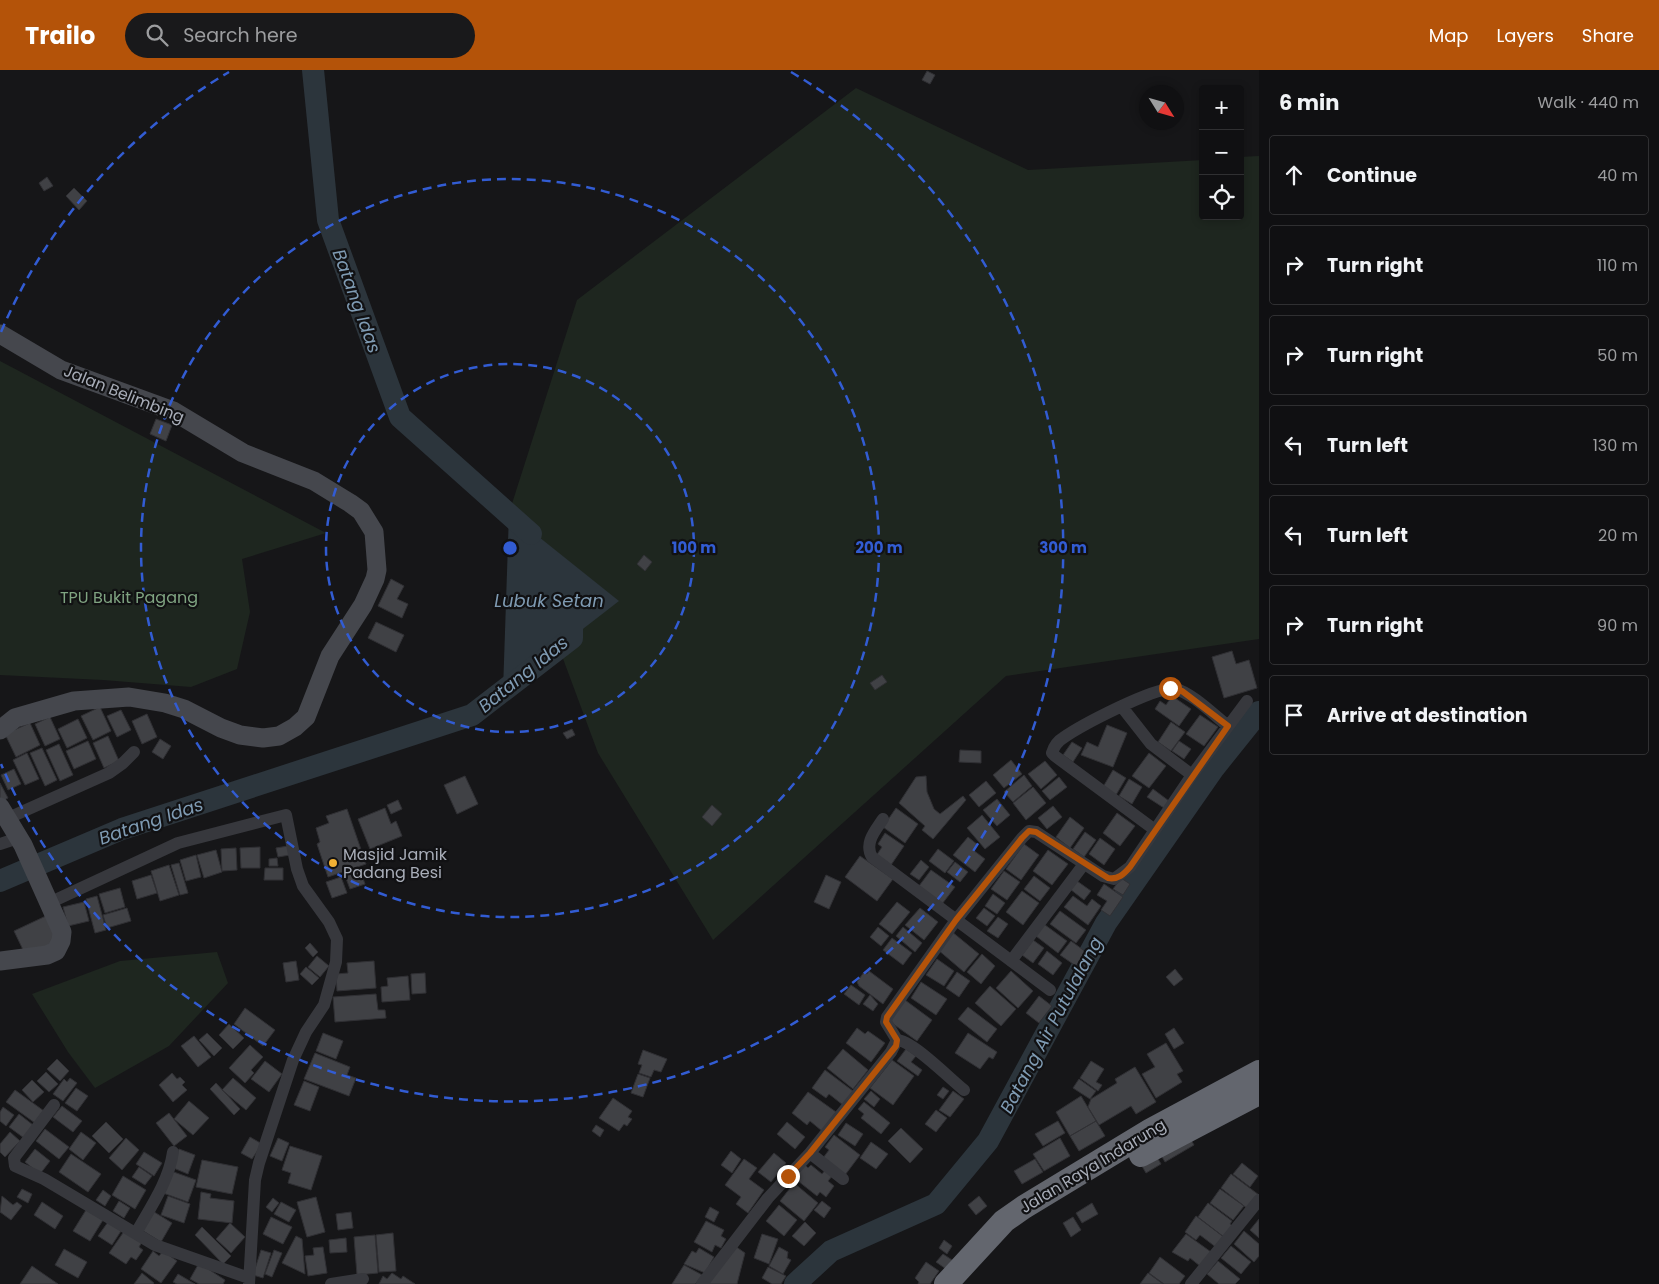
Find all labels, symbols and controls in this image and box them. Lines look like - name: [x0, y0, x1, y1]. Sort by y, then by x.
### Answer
- search box: [125, 13, 475, 58]
- text: Trailo: [25, 19, 95, 52]
- icon: search: [143, 21, 171, 49]
- text: Search here: [183, 22, 298, 49]
- text: Map: [1429, 23, 1469, 48]
- text: Layers: [1497, 23, 1554, 48]
- text: Share: [1582, 23, 1634, 48]
- north arrow: [1139, 85, 1184, 130]
- map controls: [1199, 85, 1244, 220]
- button: +: [1199, 85, 1244, 130]
- text: 6 min: [1279, 88, 1339, 117]
- text: Walk · 440 m: [1538, 91, 1639, 114]
- button: −: [1199, 130, 1244, 175]
- icon: ahead: [1280, 161, 1308, 189]
- text: Continue: [1327, 162, 1417, 189]
- text: 40 m: [1597, 164, 1638, 187]
- button: locate: [1199, 175, 1244, 220]
- water label: Batang Idas: [327, 245, 387, 357]
- icon: right: [1280, 251, 1308, 279]
- text: Turn right: [1327, 252, 1423, 279]
- text: 110 m: [1597, 254, 1638, 277]
- icon: right: [1280, 341, 1308, 369]
- text: Turn right: [1327, 342, 1423, 369]
- text: 50 m: [1597, 344, 1638, 367]
- street label: Jalan Belimbing: [60, 359, 188, 429]
- icon: left: [1280, 431, 1308, 459]
- text: Turn left: [1327, 432, 1408, 459]
- text: 130 m: [1593, 434, 1638, 457]
- icon: left: [1280, 521, 1308, 549]
- text: Turn left: [1327, 522, 1408, 549]
- text: 20 m: [1598, 524, 1638, 547]
- text: 100 m: [672, 537, 716, 558]
- text: 200 m: [855, 537, 903, 558]
- text: 300 m: [1039, 537, 1087, 558]
- centre of rings: [501, 539, 519, 557]
- park label: TPU Bukit Pagang: [60, 586, 198, 609]
- water label: Lubuk Setan: [494, 588, 604, 613]
- icon: right: [1280, 611, 1308, 639]
- text: Turn right: [1327, 612, 1423, 639]
- text: 90 m: [1597, 614, 1638, 637]
- water label: Batang Idas: [473, 630, 573, 718]
- route start: [1159, 677, 1182, 700]
- icon: arrive: [1280, 701, 1308, 729]
- text: Arrive at destination: [1327, 702, 1528, 729]
- water label: Batang Idas: [95, 791, 207, 851]
- place label: Masjid Jamik Padang Besi: [343, 843, 448, 884]
- marker: Masjid Jamik Padang Besi: [327, 857, 339, 869]
- water label: Batang Air Putulalang: [994, 932, 1108, 1118]
- street label: Jalan Raya Indarung: [1016, 1113, 1170, 1219]
- route end: [777, 1165, 800, 1188]

